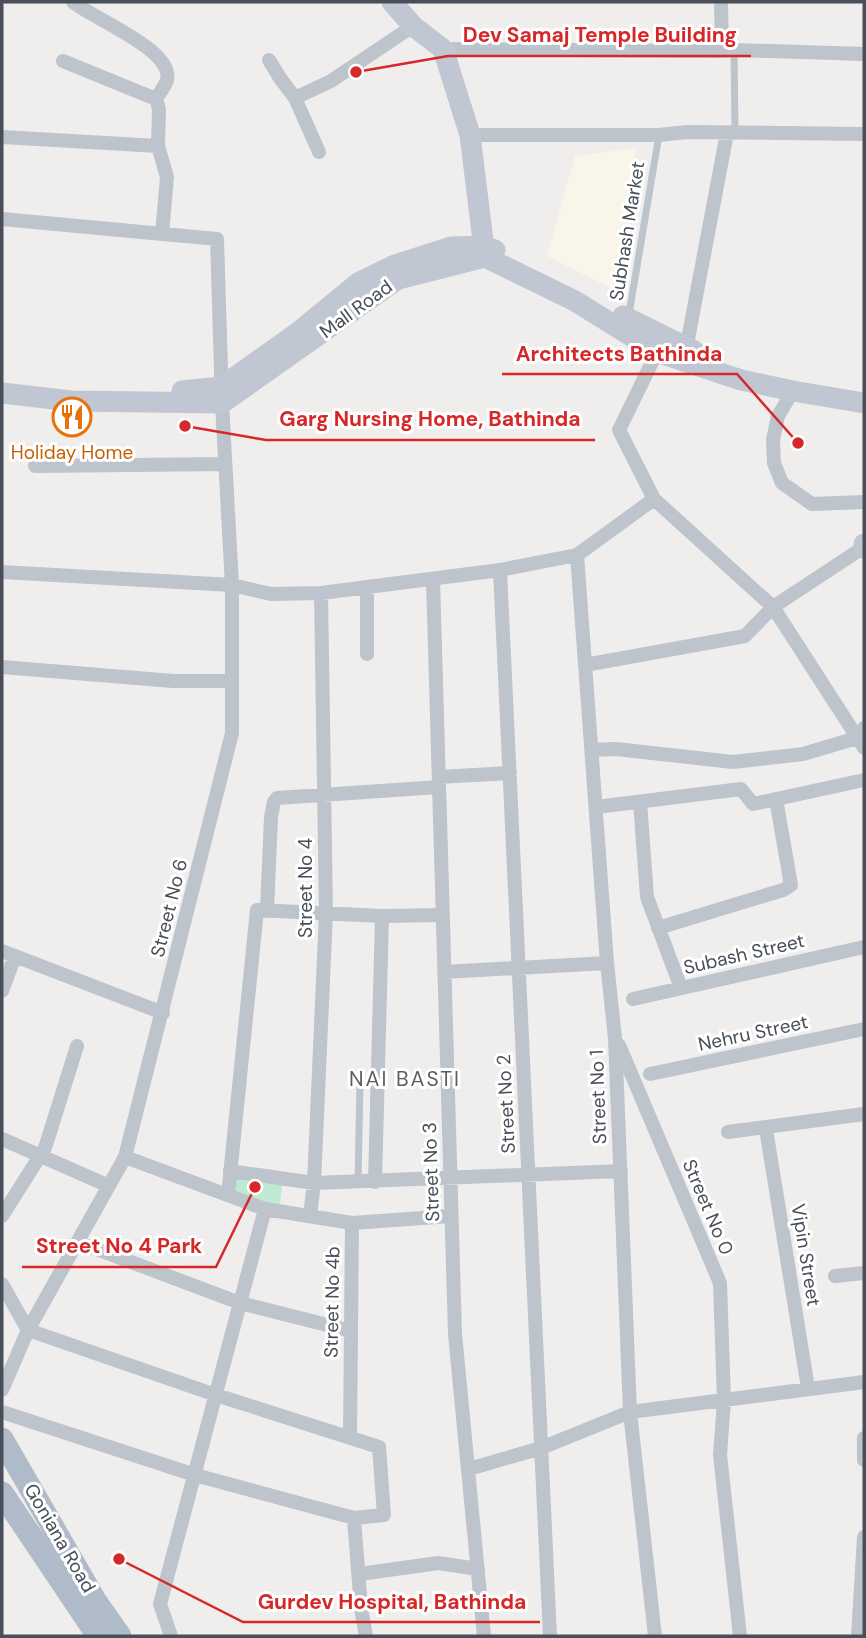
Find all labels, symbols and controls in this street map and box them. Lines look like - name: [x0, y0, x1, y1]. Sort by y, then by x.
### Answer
- callout: Dev Samaj Temple Building: [448, 14, 751, 56]
- text: Dev Samaj Temple Building: [463, 21, 737, 49]
- street label: Subhash Market: [604, 160, 650, 302]
- street label: Mall Road: [315, 274, 397, 344]
- callout: Architects Bathinda: [502, 332, 737, 374]
- text: Architects Bathinda: [516, 340, 722, 368]
- restaurant icon: Holiday Home: [51, 396, 93, 438]
- callout: Garg Nursing Home, Bathinda: [266, 398, 595, 440]
- text: Garg Nursing Home, Bathinda: [279, 405, 581, 433]
- place label: Holiday Home: [11, 440, 133, 465]
- street label: Street No 4: [293, 838, 318, 938]
- street label: Street No 6: [145, 856, 193, 960]
- street label: Subash Street: [681, 928, 807, 980]
- street label: Nehru Street: [696, 1009, 810, 1057]
- street label: Street No 1: [584, 1049, 612, 1145]
- street label: Street No 2: [491, 1054, 521, 1154]
- district label: NAI BASTI: [349, 1065, 461, 1093]
- street label: Street No 3: [417, 1122, 445, 1222]
- street label: Street No 0: [677, 1155, 739, 1259]
- street label: Vipin Street: [786, 1202, 826, 1308]
- callout: Street No 4 Park: [22, 1225, 216, 1267]
- text: Street No 4 Park: [36, 1232, 202, 1260]
- street label: Street No 4b: [319, 1246, 345, 1358]
- street label: Goniana Road: [19, 1479, 101, 1597]
- callout: Gurdev Hospital, Bathinda: [243, 1580, 540, 1622]
- text: Gurdev Hospital, Bathinda: [258, 1588, 526, 1616]

